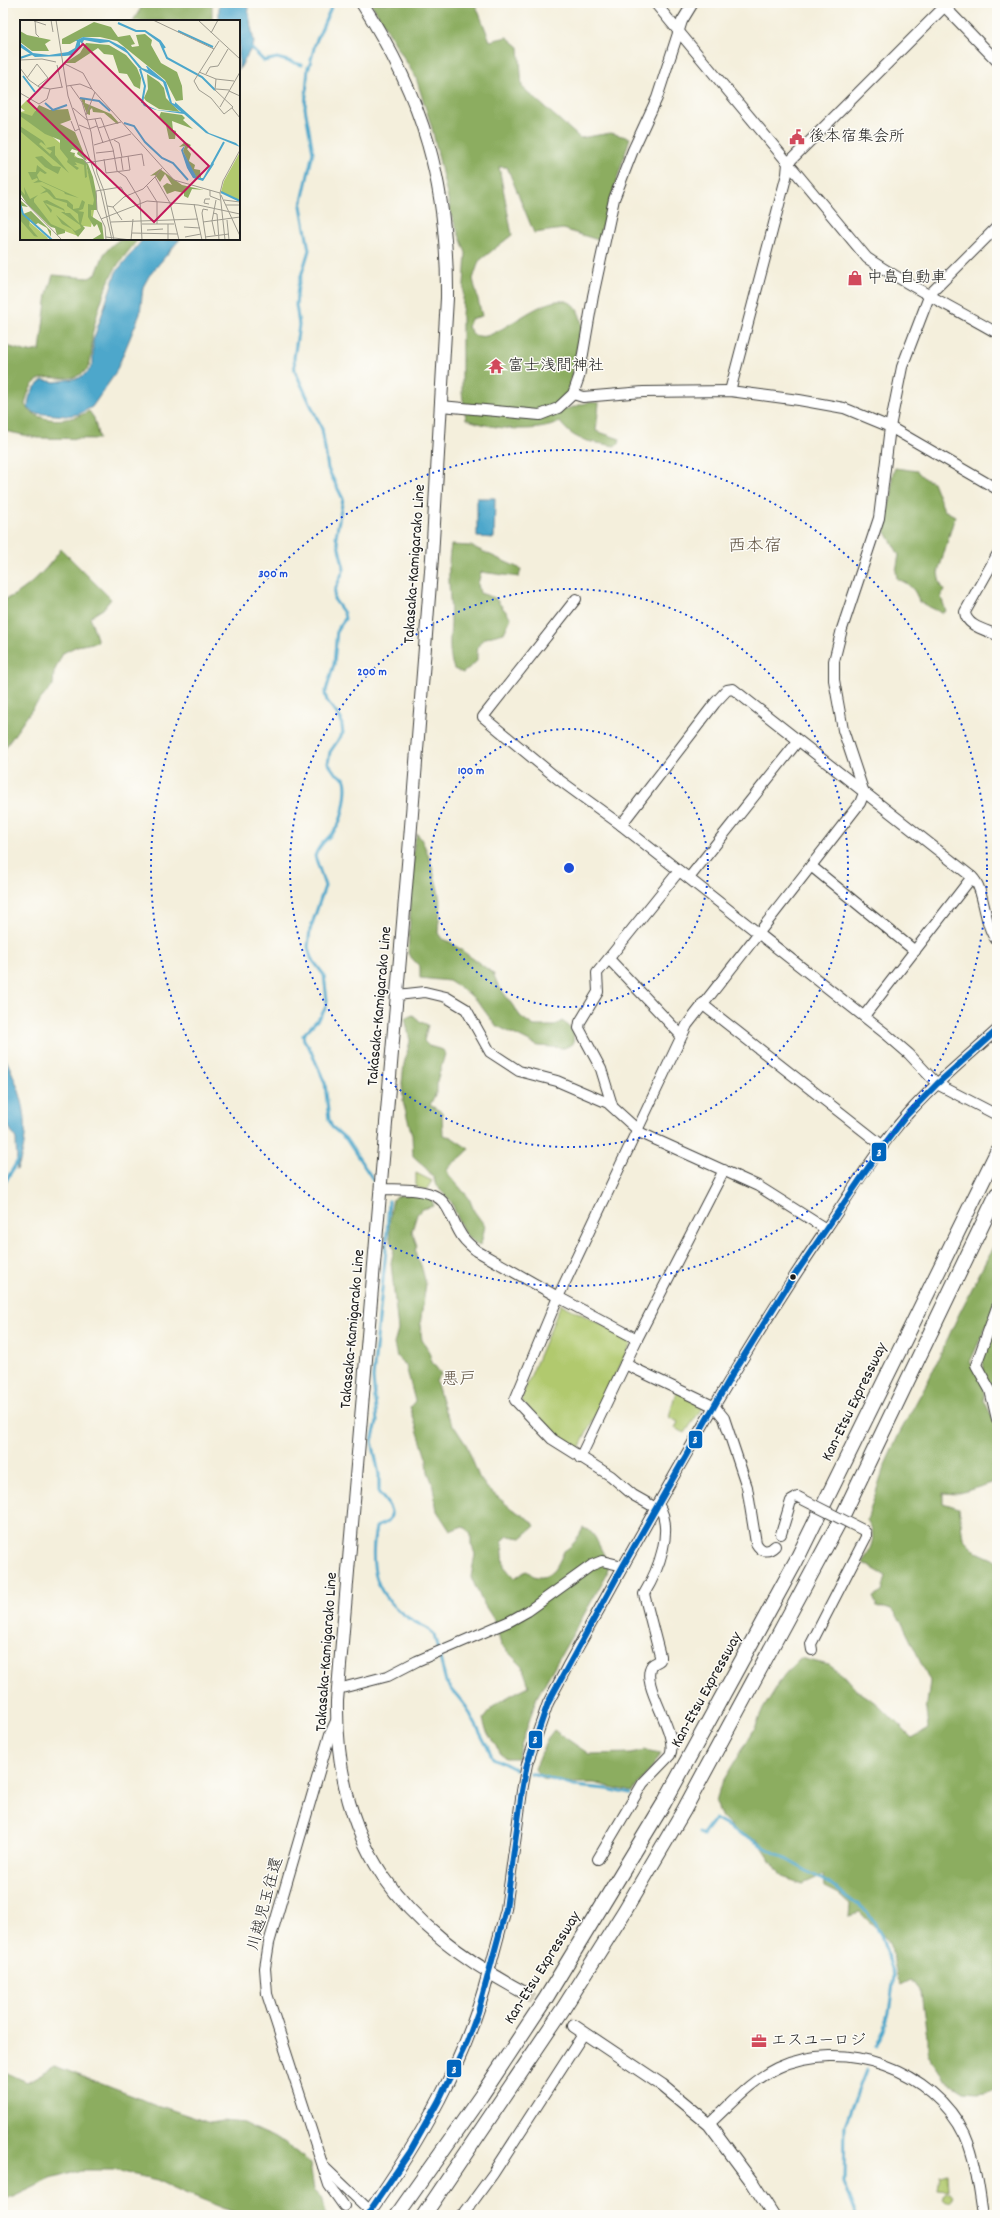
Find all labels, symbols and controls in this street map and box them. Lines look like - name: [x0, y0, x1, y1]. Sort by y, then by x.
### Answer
- inset map: [20, 20, 240, 240]
- place label: 後本宿集会所: [809, 126, 905, 149]
- public building icon: 後本宿集会所: [788, 128, 806, 146]
- place label: 中島自動車: [867, 267, 947, 290]
- shop icon: 中島自動車: [846, 269, 864, 287]
- place label: 富士浅間神社: [508, 355, 604, 378]
- temple icon: 富士浅間神社: [487, 357, 505, 375]
- street label: Takasaka-Kamigarako Line: [398, 484, 432, 644]
- district label: 西本宿: [728, 535, 782, 560]
- text: 300 m: [258, 566, 288, 583]
- text: 200 m: [357, 664, 387, 681]
- text: 100 m: [458, 763, 484, 780]
- centre of rings: [562, 861, 576, 875]
- street label: Takasaka-Kamigarako Line: [362, 925, 398, 1087]
- line badge: 3: [871, 1142, 887, 1162]
- text: 3: [877, 1146, 882, 1162]
- street label: Takasaka-Kamigarako Line: [335, 1248, 371, 1410]
- unlabelled marker: [788, 1272, 798, 1282]
- street label: Kan-Etsu Expressway: [816, 1338, 894, 1465]
- district label: 悪戸: [442, 1369, 476, 1393]
- line badge: 3: [688, 1430, 703, 1449]
- text: 3: [693, 1433, 698, 1449]
- street label: Takasaka-Kamigarako Line: [310, 1572, 344, 1732]
- street label: Kan-Etsu Expressway: [666, 1627, 749, 1752]
- line badge: 3: [528, 1730, 543, 1749]
- text: 3: [533, 1733, 538, 1749]
- street label: 川越児玉往還: [242, 1855, 290, 1953]
- street label: Kan-Etsu Expressway: [499, 1907, 587, 2029]
- place label: エスユーロジ: [771, 2030, 866, 2053]
- office icon: エスユーロジ: [750, 2032, 768, 2050]
- line badge: 3: [446, 2059, 462, 2078]
- text: 3: [452, 2063, 457, 2079]

